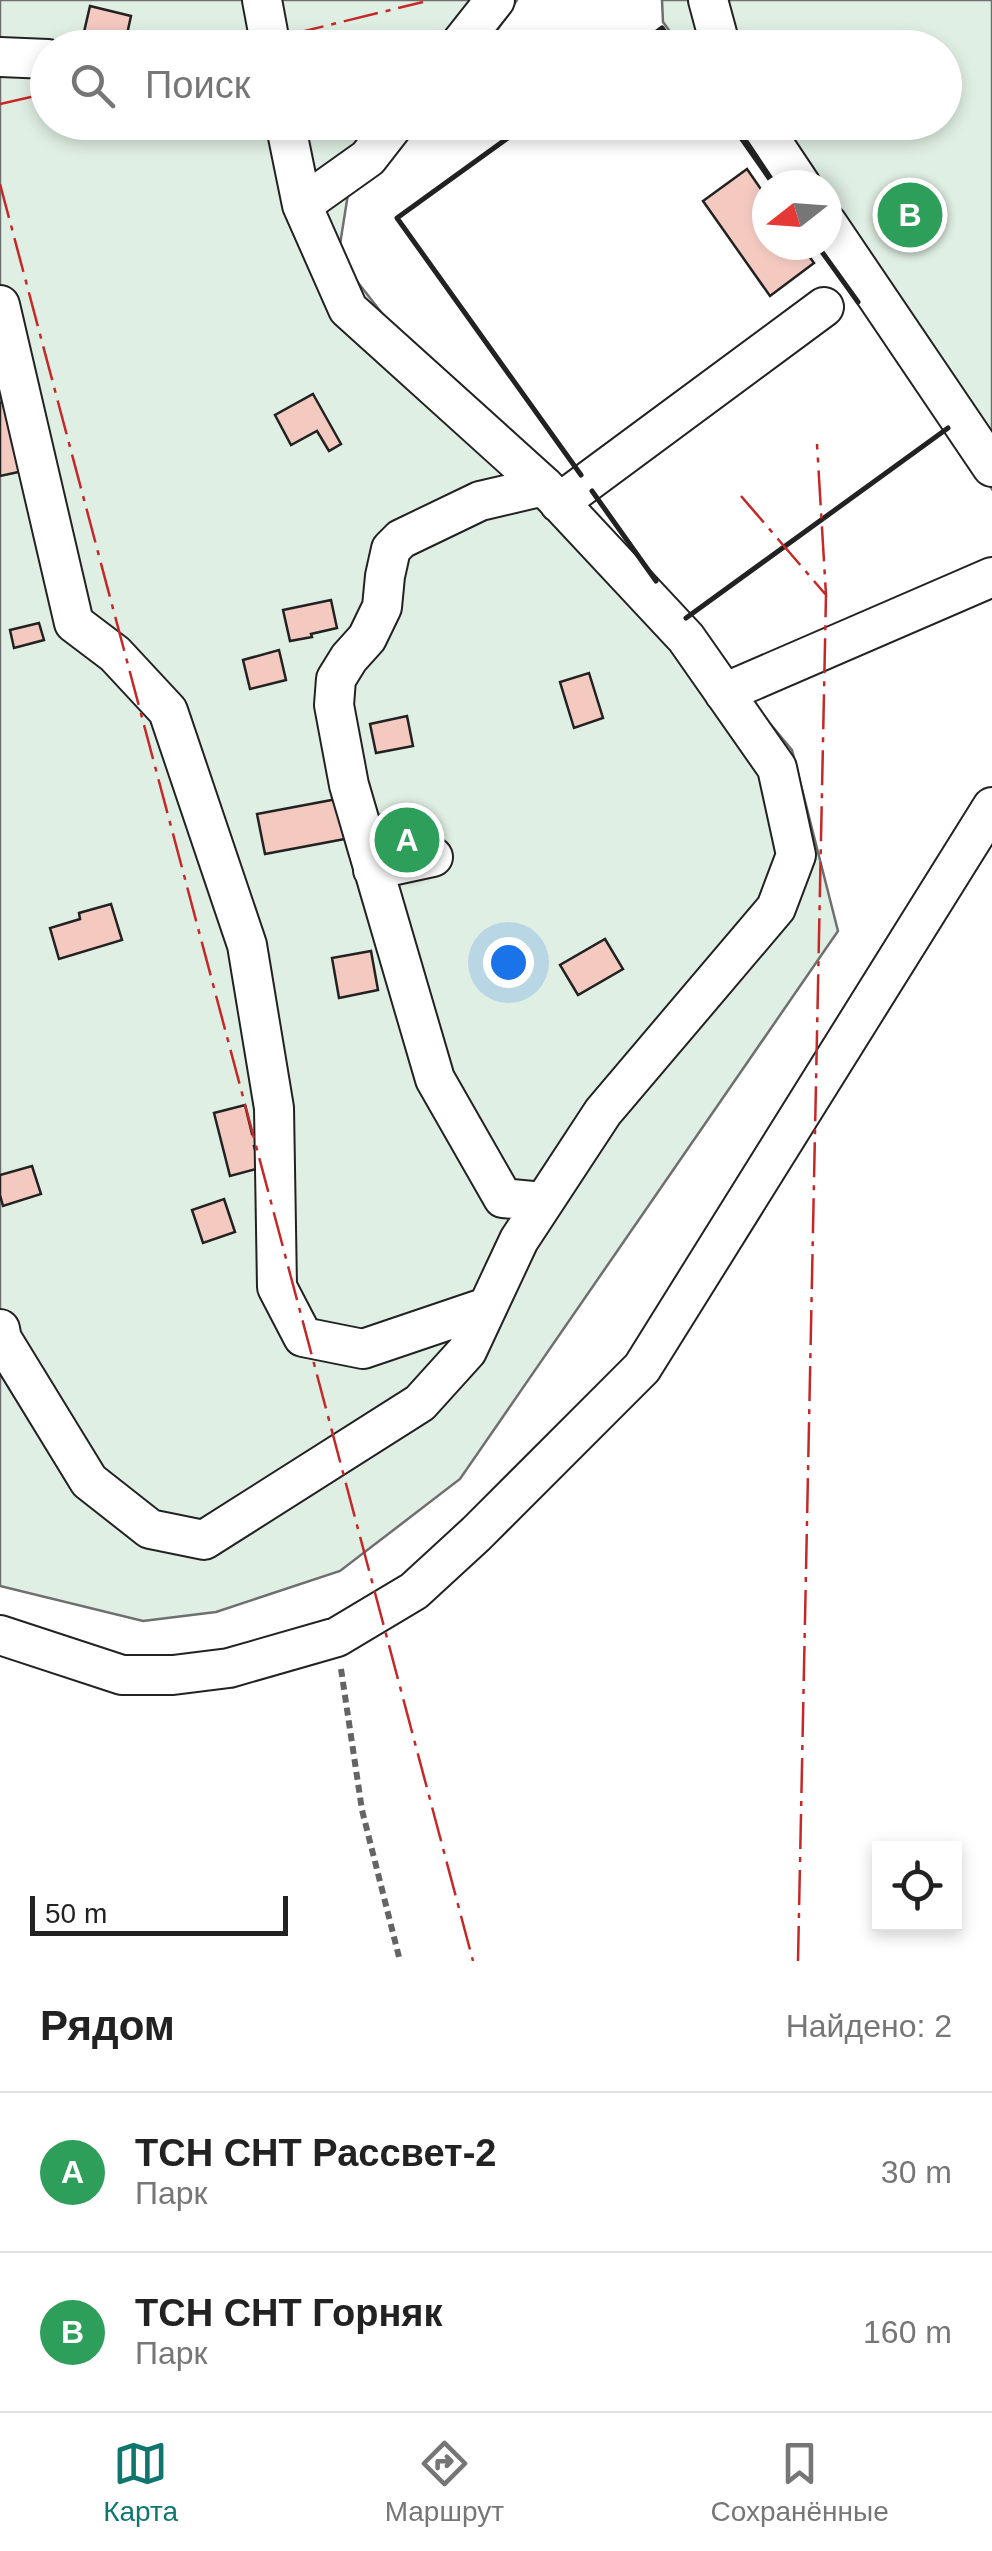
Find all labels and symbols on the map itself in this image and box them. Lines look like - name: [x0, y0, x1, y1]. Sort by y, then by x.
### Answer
- north arrow: [752, 170, 842, 260]
- pin: B: [878, 178, 942, 252]
- pin: A: [374, 802, 440, 878]
- your location: [483, 937, 534, 988]
- scale bar: [30, 1891, 288, 1936]

